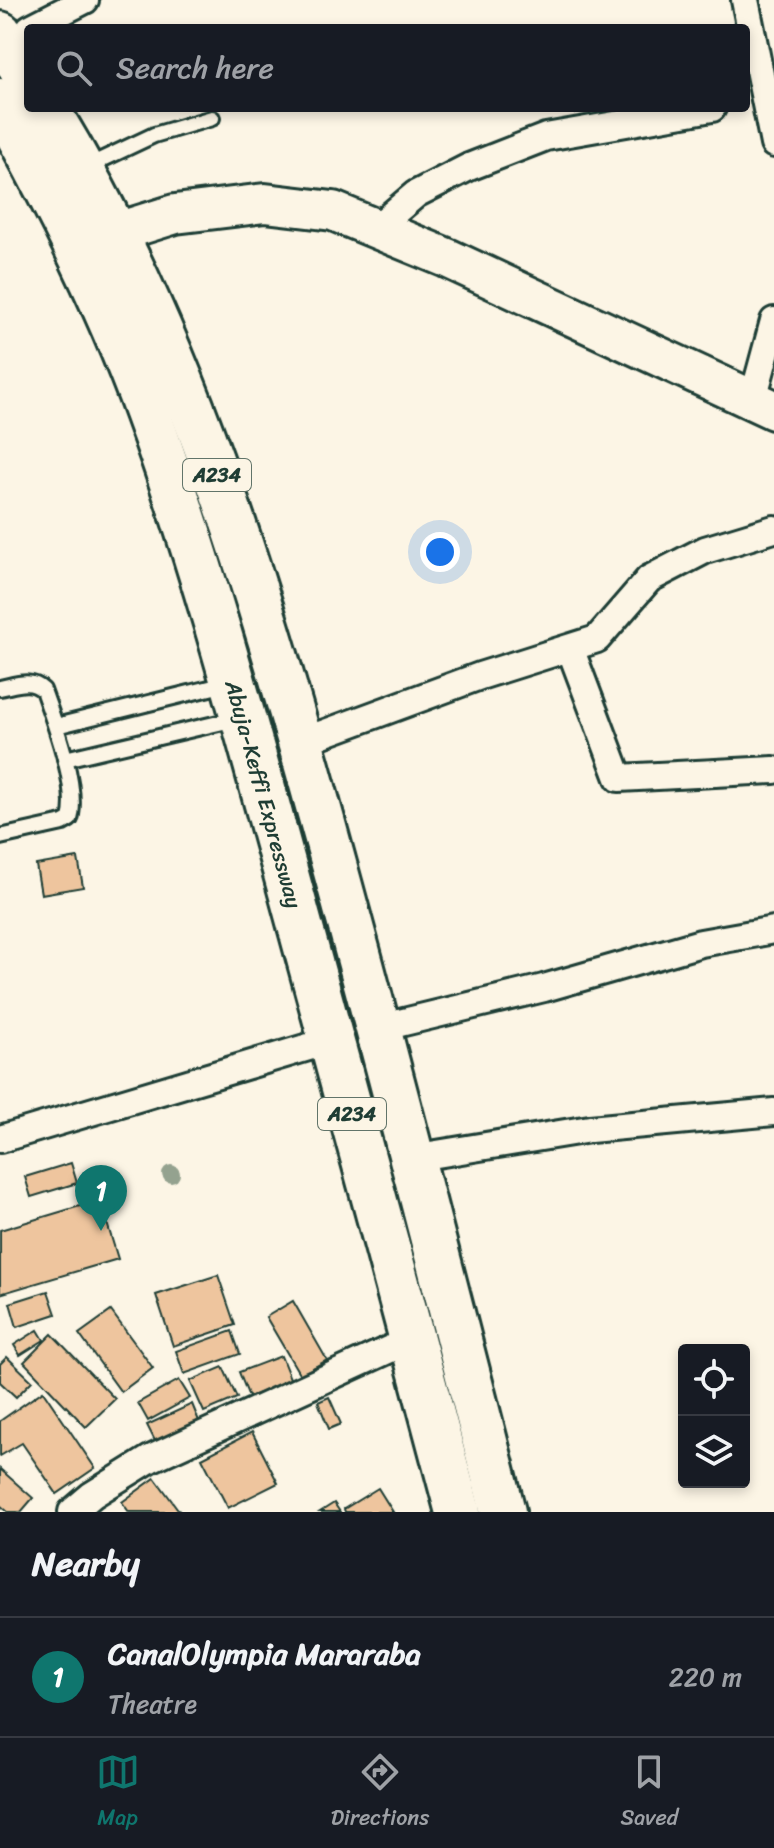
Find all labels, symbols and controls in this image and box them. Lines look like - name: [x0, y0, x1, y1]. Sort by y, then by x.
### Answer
- search box: [24, 24, 750, 112]
- text: Search here: [116, 41, 274, 95]
- icon: search: [52, 46, 96, 90]
- road number: A234: [183, 459, 251, 491]
- your location: [420, 532, 460, 572]
- street label: Abuja-Keffi Expressway: [214, 674, 314, 913]
- road number: A234: [318, 1098, 386, 1130]
- pin: 1: [75, 1165, 127, 1231]
- map controls: [678, 1344, 750, 1488]
- button: locate: [678, 1344, 750, 1416]
- button: layers: [678, 1416, 750, 1488]
- text: Nearby: [32, 1534, 140, 1594]
- text: CanalOlympia Mararaba: [108, 1627, 420, 1681]
- text: 1: [52, 1654, 64, 1700]
- text: 220 m: [669, 1654, 742, 1700]
- text: Theatre: [108, 1681, 197, 1727]
- tab: Map: [96, 1750, 140, 1837]
- tab: Directions: [331, 1750, 429, 1837]
- tab: Saved: [620, 1750, 678, 1837]

